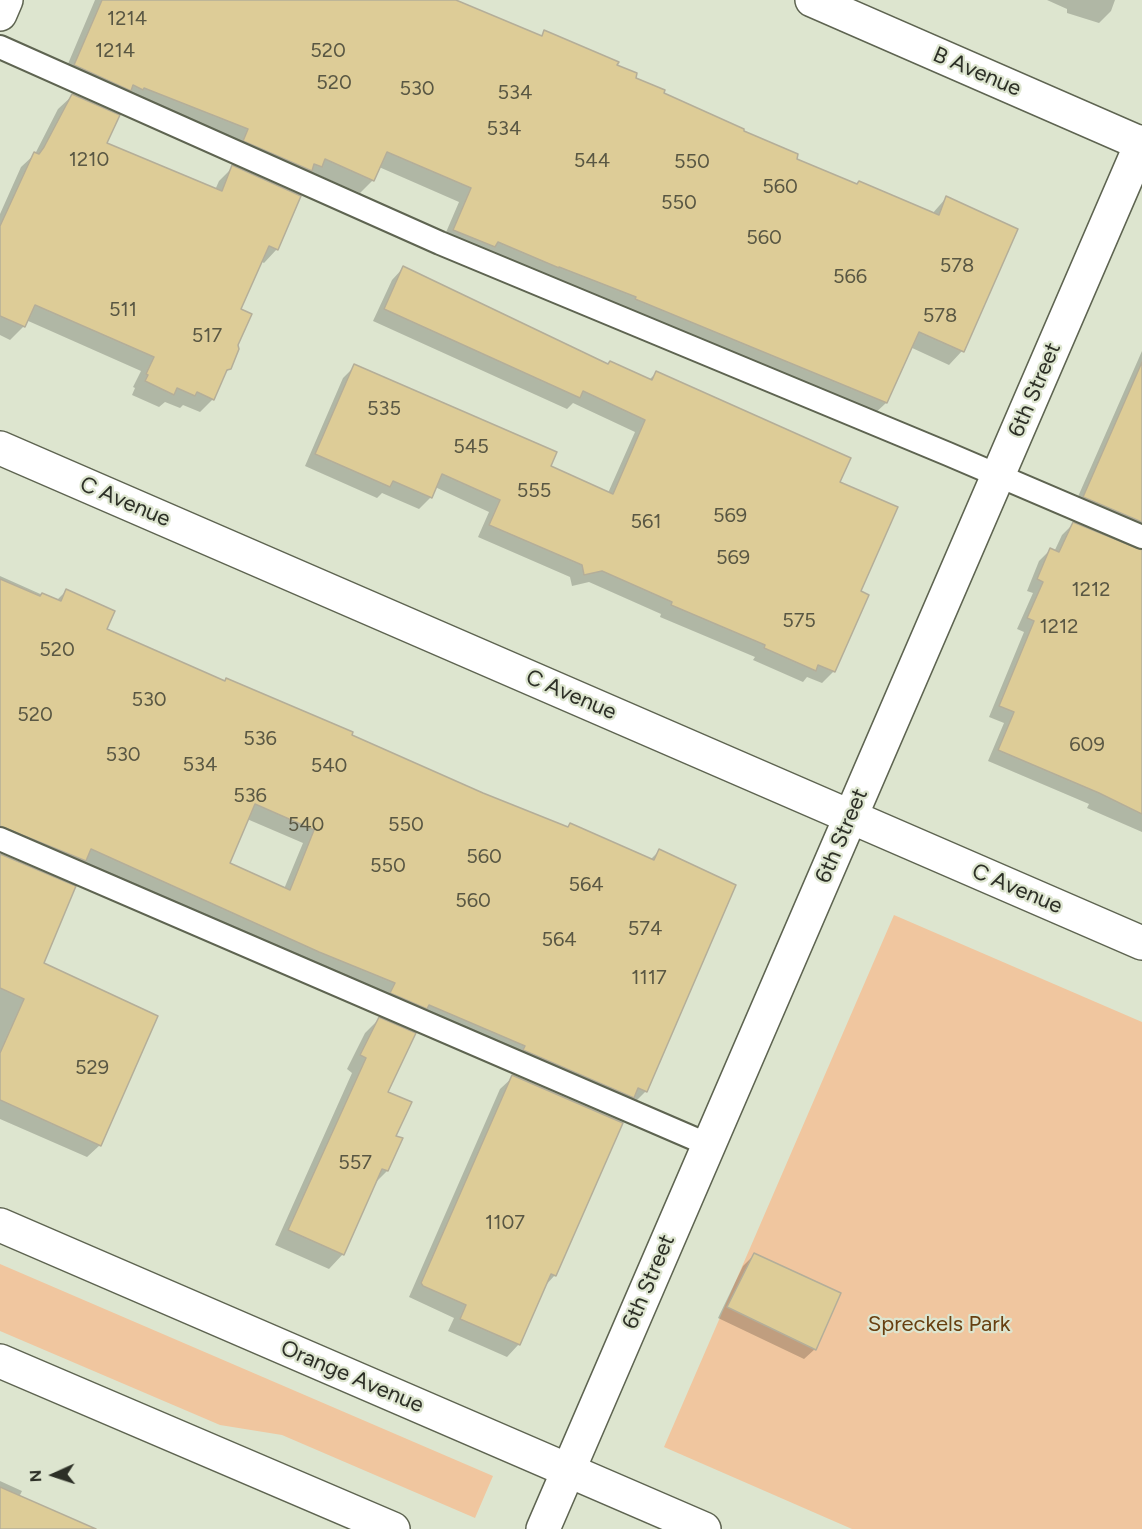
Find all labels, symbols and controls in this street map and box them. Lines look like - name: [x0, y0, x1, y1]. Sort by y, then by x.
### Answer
- house number: 1214: [107, 7, 147, 31]
- house number: 1214: [95, 39, 135, 63]
- house number: 520: [310, 39, 346, 63]
- street label: B Avenue: [929, 42, 1025, 102]
- house number: 520: [316, 71, 352, 95]
- house number: 530: [399, 77, 435, 101]
- house number: 534: [498, 81, 532, 105]
- house number: 534: [487, 117, 521, 141]
- house number: 1210: [69, 148, 109, 172]
- house number: 544: [574, 149, 610, 173]
- house number: 550: [674, 150, 710, 174]
- house number: 560: [762, 175, 798, 199]
- house number: 550: [661, 191, 697, 215]
- house number: 560: [746, 226, 782, 250]
- house number: 578: [940, 254, 974, 278]
- house number: 566: [833, 265, 867, 289]
- house number: 511: [109, 298, 137, 322]
- house number: 578: [923, 304, 957, 328]
- house number: 517: [192, 324, 222, 348]
- street label: 6th Street: [1003, 339, 1067, 441]
- house number: 535: [367, 397, 401, 421]
- house number: 545: [453, 435, 489, 459]
- street label: C Avenue: [76, 471, 174, 533]
- house number: 555: [517, 479, 551, 503]
- house number: 569: [713, 504, 747, 528]
- house number: 561: [630, 510, 662, 534]
- house number: 569: [716, 546, 750, 570]
- house number: 1212: [1072, 578, 1110, 602]
- house number: 575: [782, 609, 816, 633]
- house number: 1212: [1040, 615, 1078, 639]
- house number: 520: [39, 638, 75, 662]
- street label: C Avenue: [522, 664, 620, 726]
- house number: 530: [131, 688, 167, 712]
- house number: 520: [17, 703, 53, 727]
- house number: 536: [243, 727, 277, 751]
- house number: 609: [1069, 733, 1105, 757]
- house number: 530: [105, 743, 141, 767]
- house number: 534: [183, 753, 217, 777]
- house number: 540: [311, 754, 347, 778]
- house number: 536: [233, 784, 267, 808]
- street label: 6th Street: [810, 785, 874, 887]
- house number: 540: [288, 813, 324, 837]
- house number: 550: [388, 813, 424, 837]
- house number: 560: [466, 845, 502, 869]
- house number: 550: [370, 854, 406, 878]
- street label: C Avenue: [968, 858, 1066, 920]
- house number: 564: [568, 873, 604, 897]
- house number: 560: [455, 889, 491, 913]
- house number: 574: [628, 917, 662, 941]
- house number: 564: [541, 928, 577, 952]
- house number: 1117: [631, 966, 667, 990]
- house number: 529: [75, 1056, 109, 1080]
- house number: 557: [338, 1151, 372, 1175]
- house number: 1107: [485, 1211, 525, 1235]
- street label: 6th Street: [617, 1231, 681, 1333]
- park label: Spreckels Park: [868, 1312, 1010, 1338]
- street label: Orange Avenue: [277, 1335, 427, 1419]
- north arrow: [24, 1445, 84, 1505]
- text: N: [26, 1469, 45, 1483]

